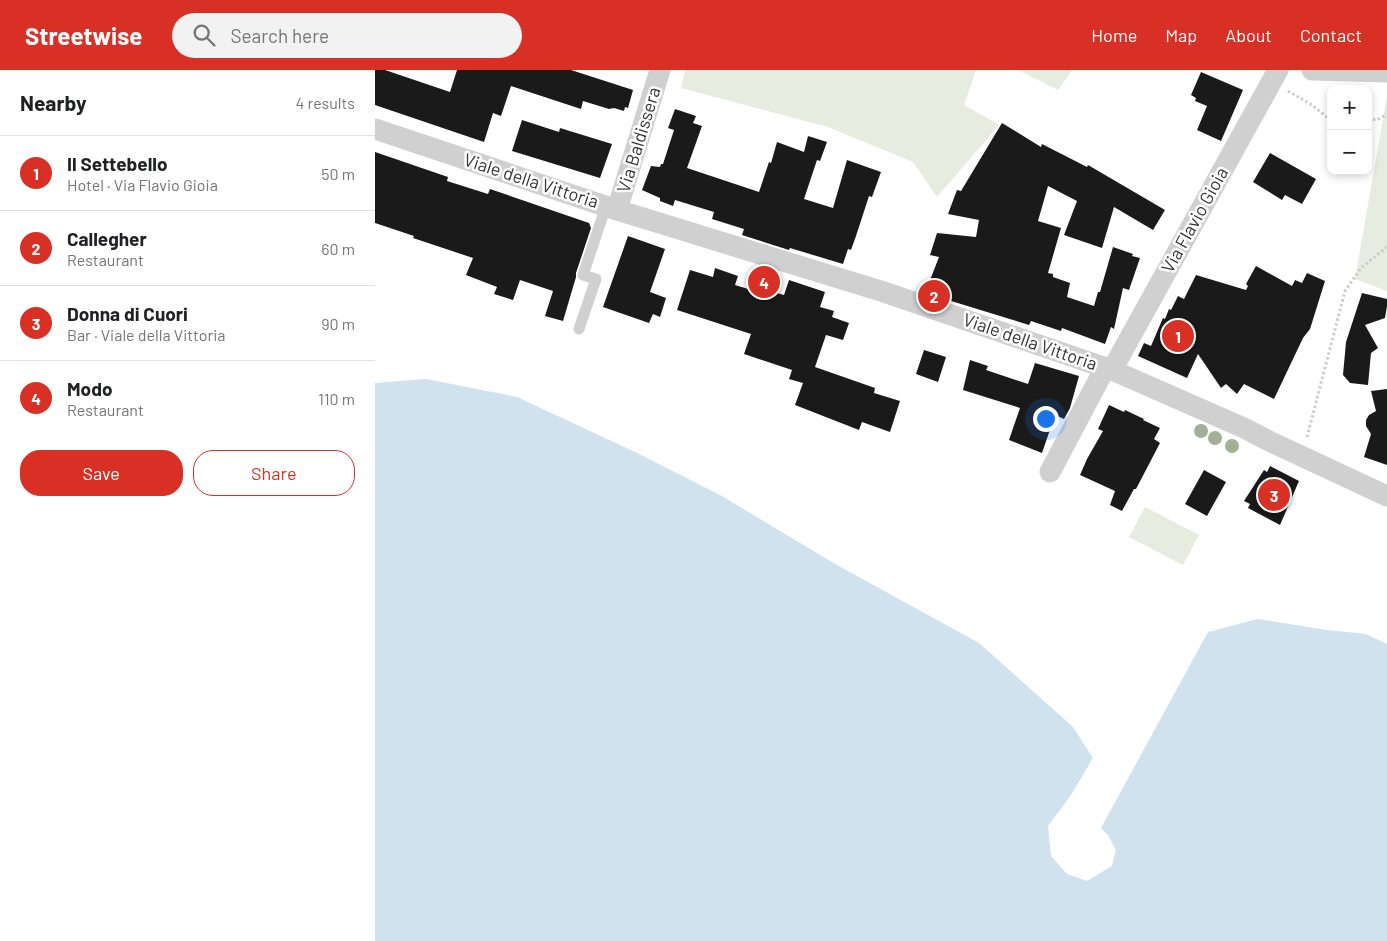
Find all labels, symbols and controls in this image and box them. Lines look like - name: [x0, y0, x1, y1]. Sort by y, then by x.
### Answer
- search box: [172, 13, 522, 58]
- text: Streetwise: [25, 21, 142, 50]
- icon: search: [190, 21, 218, 49]
- text: Search here: [230, 24, 329, 47]
- text: Home: [1091, 24, 1137, 46]
- text: Map: [1165, 24, 1197, 46]
- text: About: [1225, 24, 1272, 46]
- text: Contact: [1300, 24, 1362, 46]
- street label: Via Baldissera: [612, 84, 665, 195]
- map controls: [1327, 85, 1372, 175]
- button: +: [1327, 85, 1372, 130]
- text: Nearby: [20, 90, 86, 115]
- text: 4 results: [295, 93, 355, 112]
- button: −: [1327, 130, 1372, 175]
- street label: Viale della Vittoria: [461, 148, 601, 212]
- text: Il Settebello: [67, 152, 168, 175]
- street label: Via Flavio Gioia: [1156, 163, 1232, 276]
- text: 1: [33, 164, 39, 183]
- text: 50 m: [321, 164, 355, 183]
- text: Hotel · Via Flavio Gioia: [67, 175, 218, 194]
- text: Callegher: [67, 227, 147, 250]
- text: 2: [32, 239, 40, 258]
- text: 60 m: [321, 239, 355, 258]
- text: Restaurant: [67, 250, 144, 269]
- pin: 4: [748, 263, 780, 301]
- pin: 2: [918, 277, 950, 315]
- text: Donna di Cuori: [67, 302, 188, 325]
- street label: Viale della Vittoria: [960, 308, 1100, 374]
- text: 3: [32, 314, 40, 333]
- text: 90 m: [321, 314, 355, 333]
- pin: 1: [1162, 317, 1194, 355]
- text: Bar · Viale della Vittoria: [67, 325, 226, 344]
- text: Modo: [67, 377, 113, 400]
- text: 4: [31, 389, 41, 408]
- text: 110 m: [318, 389, 355, 408]
- text: Restaurant: [67, 400, 144, 419]
- your location: [1033, 406, 1059, 432]
- button: Save: [20, 450, 183, 496]
- button: Share: [193, 450, 355, 496]
- pin: 3: [1258, 476, 1290, 514]

